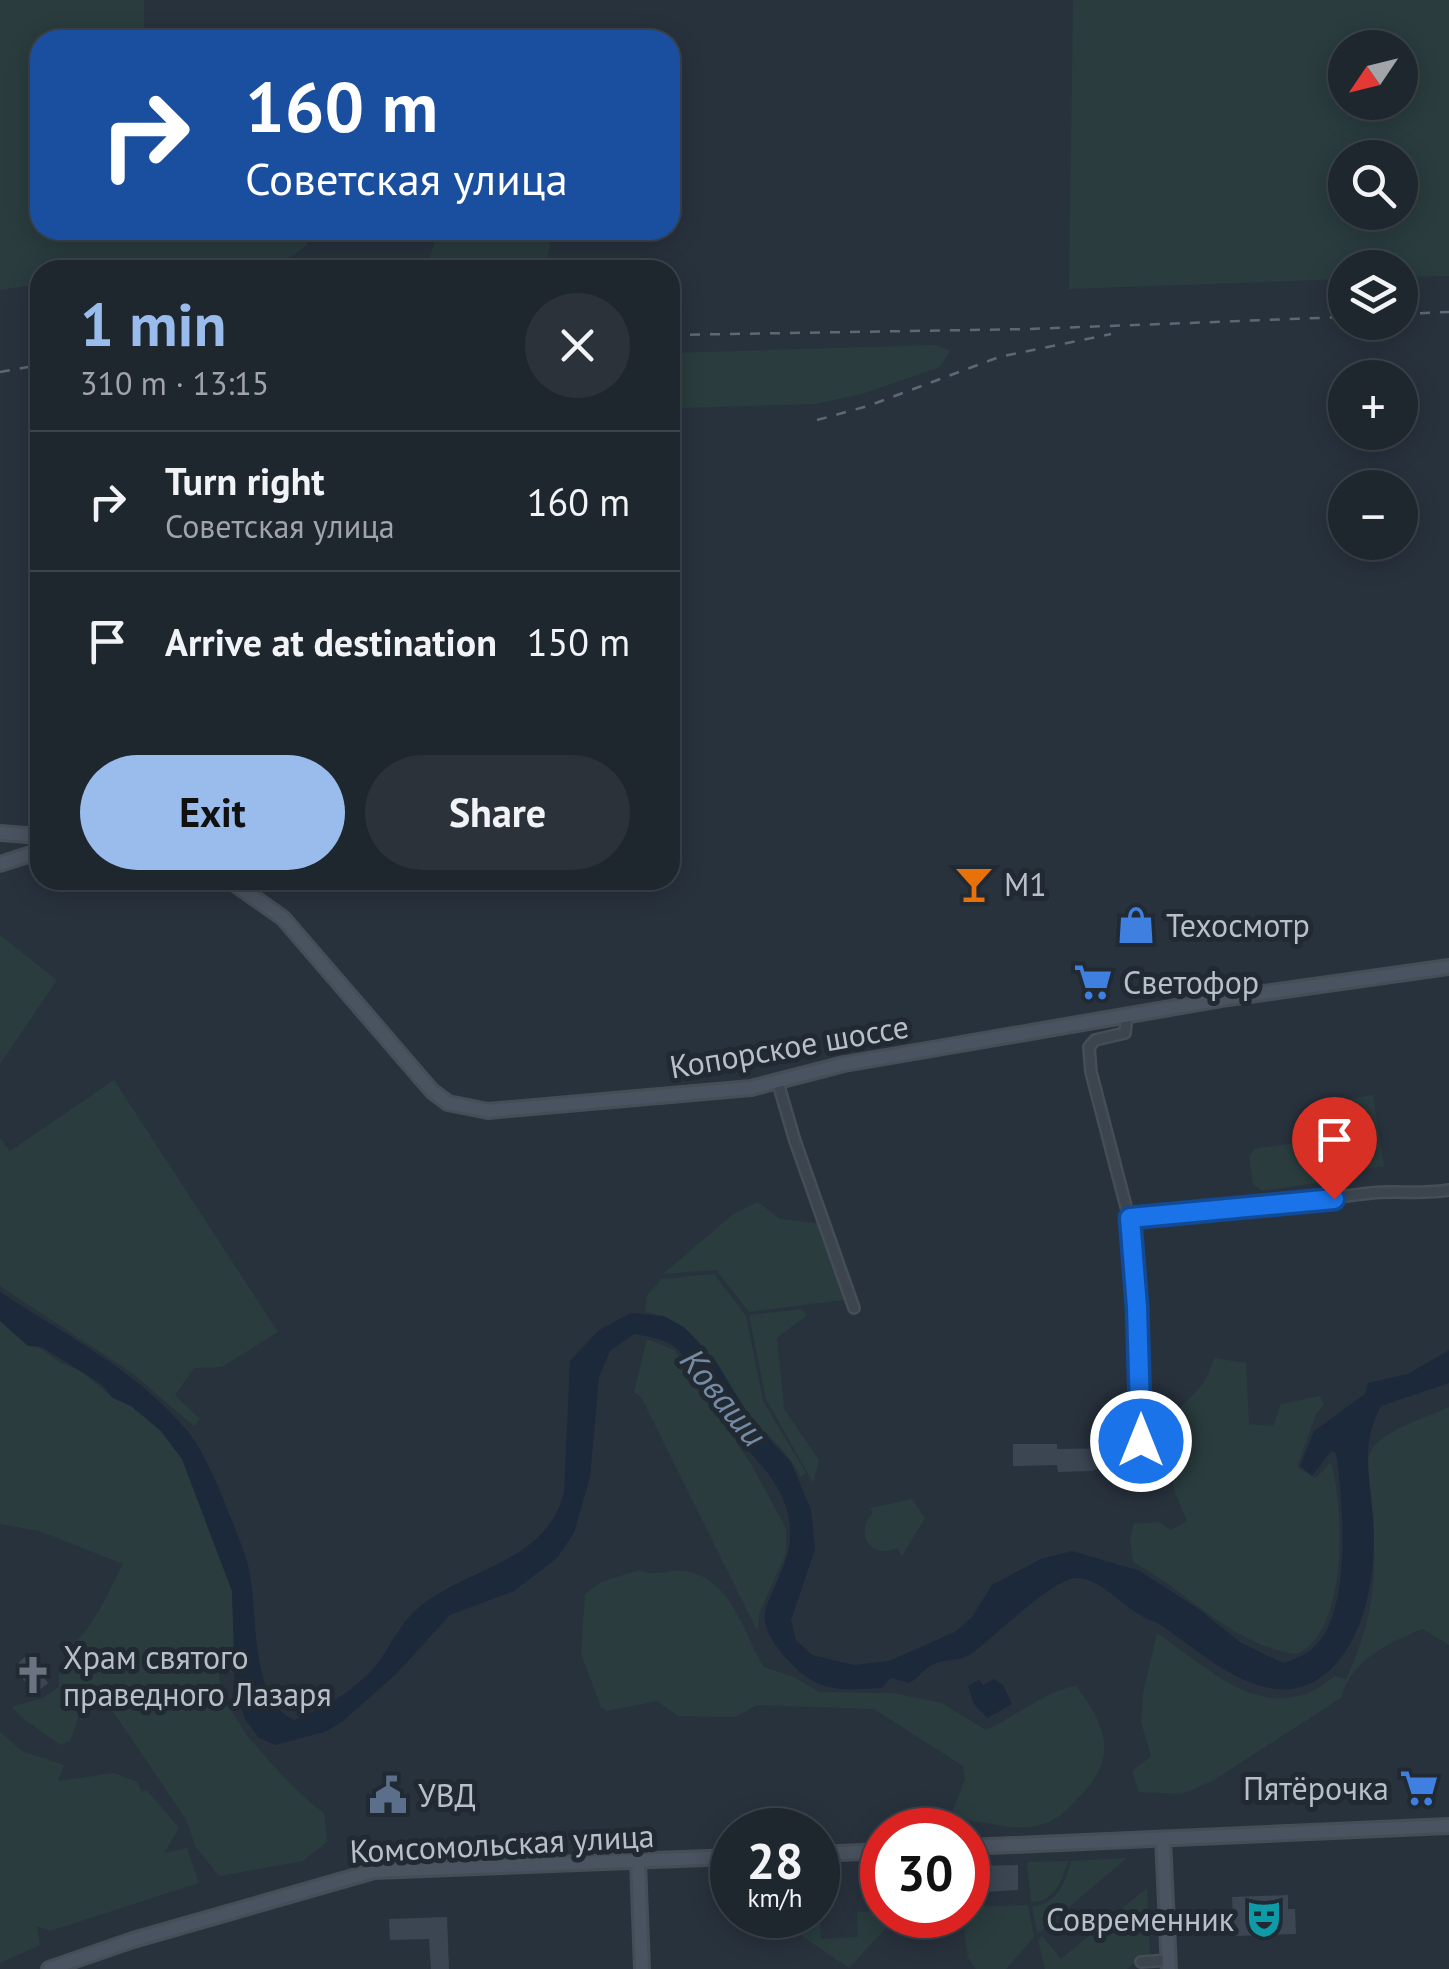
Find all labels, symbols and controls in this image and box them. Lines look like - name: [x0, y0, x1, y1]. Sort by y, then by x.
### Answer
- north arrow: [1328, 30, 1418, 120]
- map controls: [1328, 30, 1418, 560]
- text: 160 m: [245, 61, 438, 151]
- icon: right: [80, 70, 210, 200]
- button: search: [1328, 140, 1418, 230]
- text: Советская улица: [245, 149, 568, 207]
- button: layers: [1328, 250, 1418, 340]
- text: 1 min: [80, 285, 226, 363]
- button: close: [525, 293, 630, 398]
- button: +: [1328, 360, 1418, 450]
- text: 310 m · 13:15: [80, 362, 269, 404]
- text: Turn right: [165, 456, 325, 505]
- button: −: [1328, 470, 1418, 560]
- icon: right: [80, 474, 135, 529]
- text: 160 m: [527, 477, 630, 526]
- text: Советская улица: [165, 505, 395, 547]
- icon: arrive: [80, 614, 135, 669]
- text: Arrive at destination: [165, 617, 497, 666]
- text: 150 m: [527, 617, 630, 666]
- button: Exit: [80, 755, 345, 870]
- button: Share: [365, 755, 630, 870]
- bar icon: М1: [953, 863, 995, 905]
- place label: М1: [1004, 863, 1047, 905]
- shop icon: Техосмотр: [1115, 904, 1157, 946]
- place label: Техосмотр: [1166, 904, 1310, 946]
- supermarket icon: Светофор: [1072, 961, 1114, 1003]
- place label: Светофор: [1123, 961, 1259, 1003]
- street label: Копорское шоссе: [666, 1004, 912, 1088]
- pin: [1292, 1097, 1377, 1200]
- icon: arrive: [1307, 1112, 1362, 1167]
- water label: Коваши: [670, 1338, 778, 1456]
- position arrow: [1089, 1389, 1193, 1493]
- place label: Храм святого праведного Лазаря: [63, 1636, 332, 1715]
- church icon: Храм святого праведного Лазаря: [12, 1654, 54, 1696]
- place label: Пятёрочка: [1243, 1767, 1389, 1809]
- supermarket icon: Пятёрочка: [1398, 1767, 1440, 1809]
- public building icon: УВД: [367, 1774, 409, 1816]
- place label: УВД: [418, 1774, 476, 1816]
- speed limit sign: 30: [860, 1808, 990, 1938]
- street label: Комсомольская улица: [349, 1814, 655, 1872]
- text: 28: [747, 1828, 803, 1893]
- text: km/h: [748, 1882, 802, 1914]
- place label: Современник: [1046, 1898, 1235, 1940]
- theatre icon: Современник: [1243, 1898, 1285, 1940]

